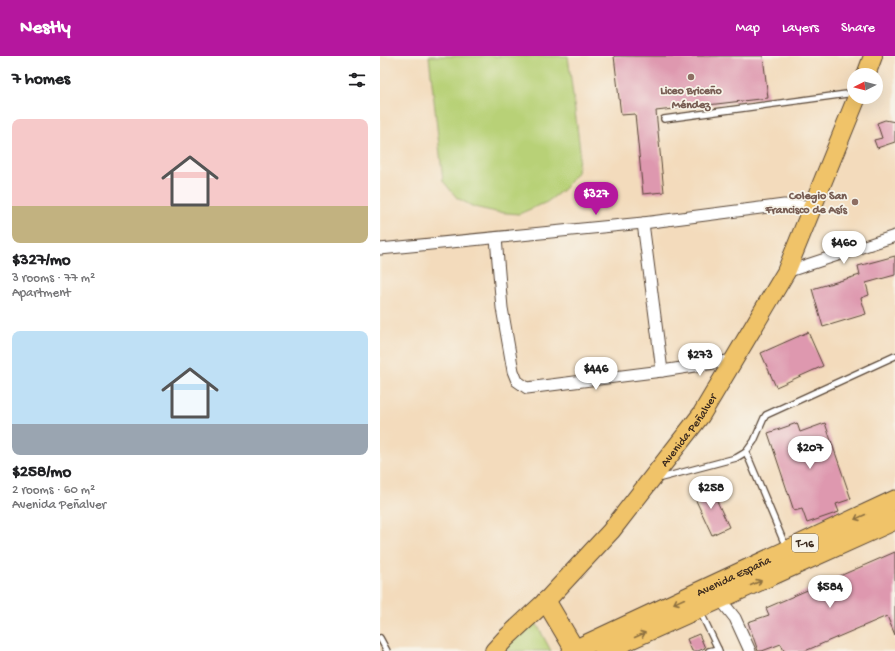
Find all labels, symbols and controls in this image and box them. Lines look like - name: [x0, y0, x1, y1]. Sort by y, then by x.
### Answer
- text: Nestly: [20, 17, 71, 40]
- text: Map: [736, 20, 760, 37]
- text: Layers: [782, 20, 819, 37]
- text: Share: [841, 20, 875, 37]
- north arrow: [847, 68, 883, 104]
- map controls: [847, 68, 883, 104]
- icon: filters: [346, 69, 368, 91]
- text: 7 homes: [12, 70, 70, 90]
- marker: Liceo Briceño Méndez: [686, 72, 696, 82]
- place label: Liceo Briceño Méndez: [660, 85, 723, 113]
- icon: home: [154, 145, 226, 217]
- pin: $327: [572, 182, 620, 216]
- text: $327: [583, 187, 609, 202]
- place label: Colegio San Francisco de Asís: [764, 190, 848, 218]
- marker: Colegio San Francisco de Asís: [850, 197, 860, 207]
- pin: $460: [820, 231, 868, 265]
- text: $460: [831, 236, 857, 251]
- text: $327/mo: [12, 251, 71, 271]
- text: 3 rooms · 77 m²: [12, 271, 95, 286]
- text: Apartment: [12, 286, 71, 301]
- pin: $273: [676, 343, 724, 377]
- text: $273: [687, 348, 713, 363]
- icon: home: [154, 357, 226, 429]
- pin: $446: [572, 357, 620, 391]
- text: $446: [584, 362, 608, 377]
- street label: Avenida Peñalver: [658, 390, 722, 470]
- pin: $207: [786, 436, 834, 470]
- text: $207: [797, 441, 823, 456]
- text: $258/mo: [12, 463, 71, 483]
- pin: $258: [687, 476, 735, 510]
- text: $258: [698, 481, 724, 496]
- text: 2 rooms · 60 m²: [12, 483, 95, 498]
- text: Avenida Peñalver: [12, 498, 106, 513]
- one-way arrow: [854, 514, 866, 521]
- road number: T-16: [792, 534, 818, 552]
- street label: Avenida España: [695, 554, 774, 601]
- pin: $584: [806, 575, 854, 609]
- one-way arrow: [750, 579, 762, 586]
- text: $584: [817, 580, 843, 595]
- one-way arrow: [673, 598, 685, 605]
- one-way arrow: [634, 631, 646, 638]

